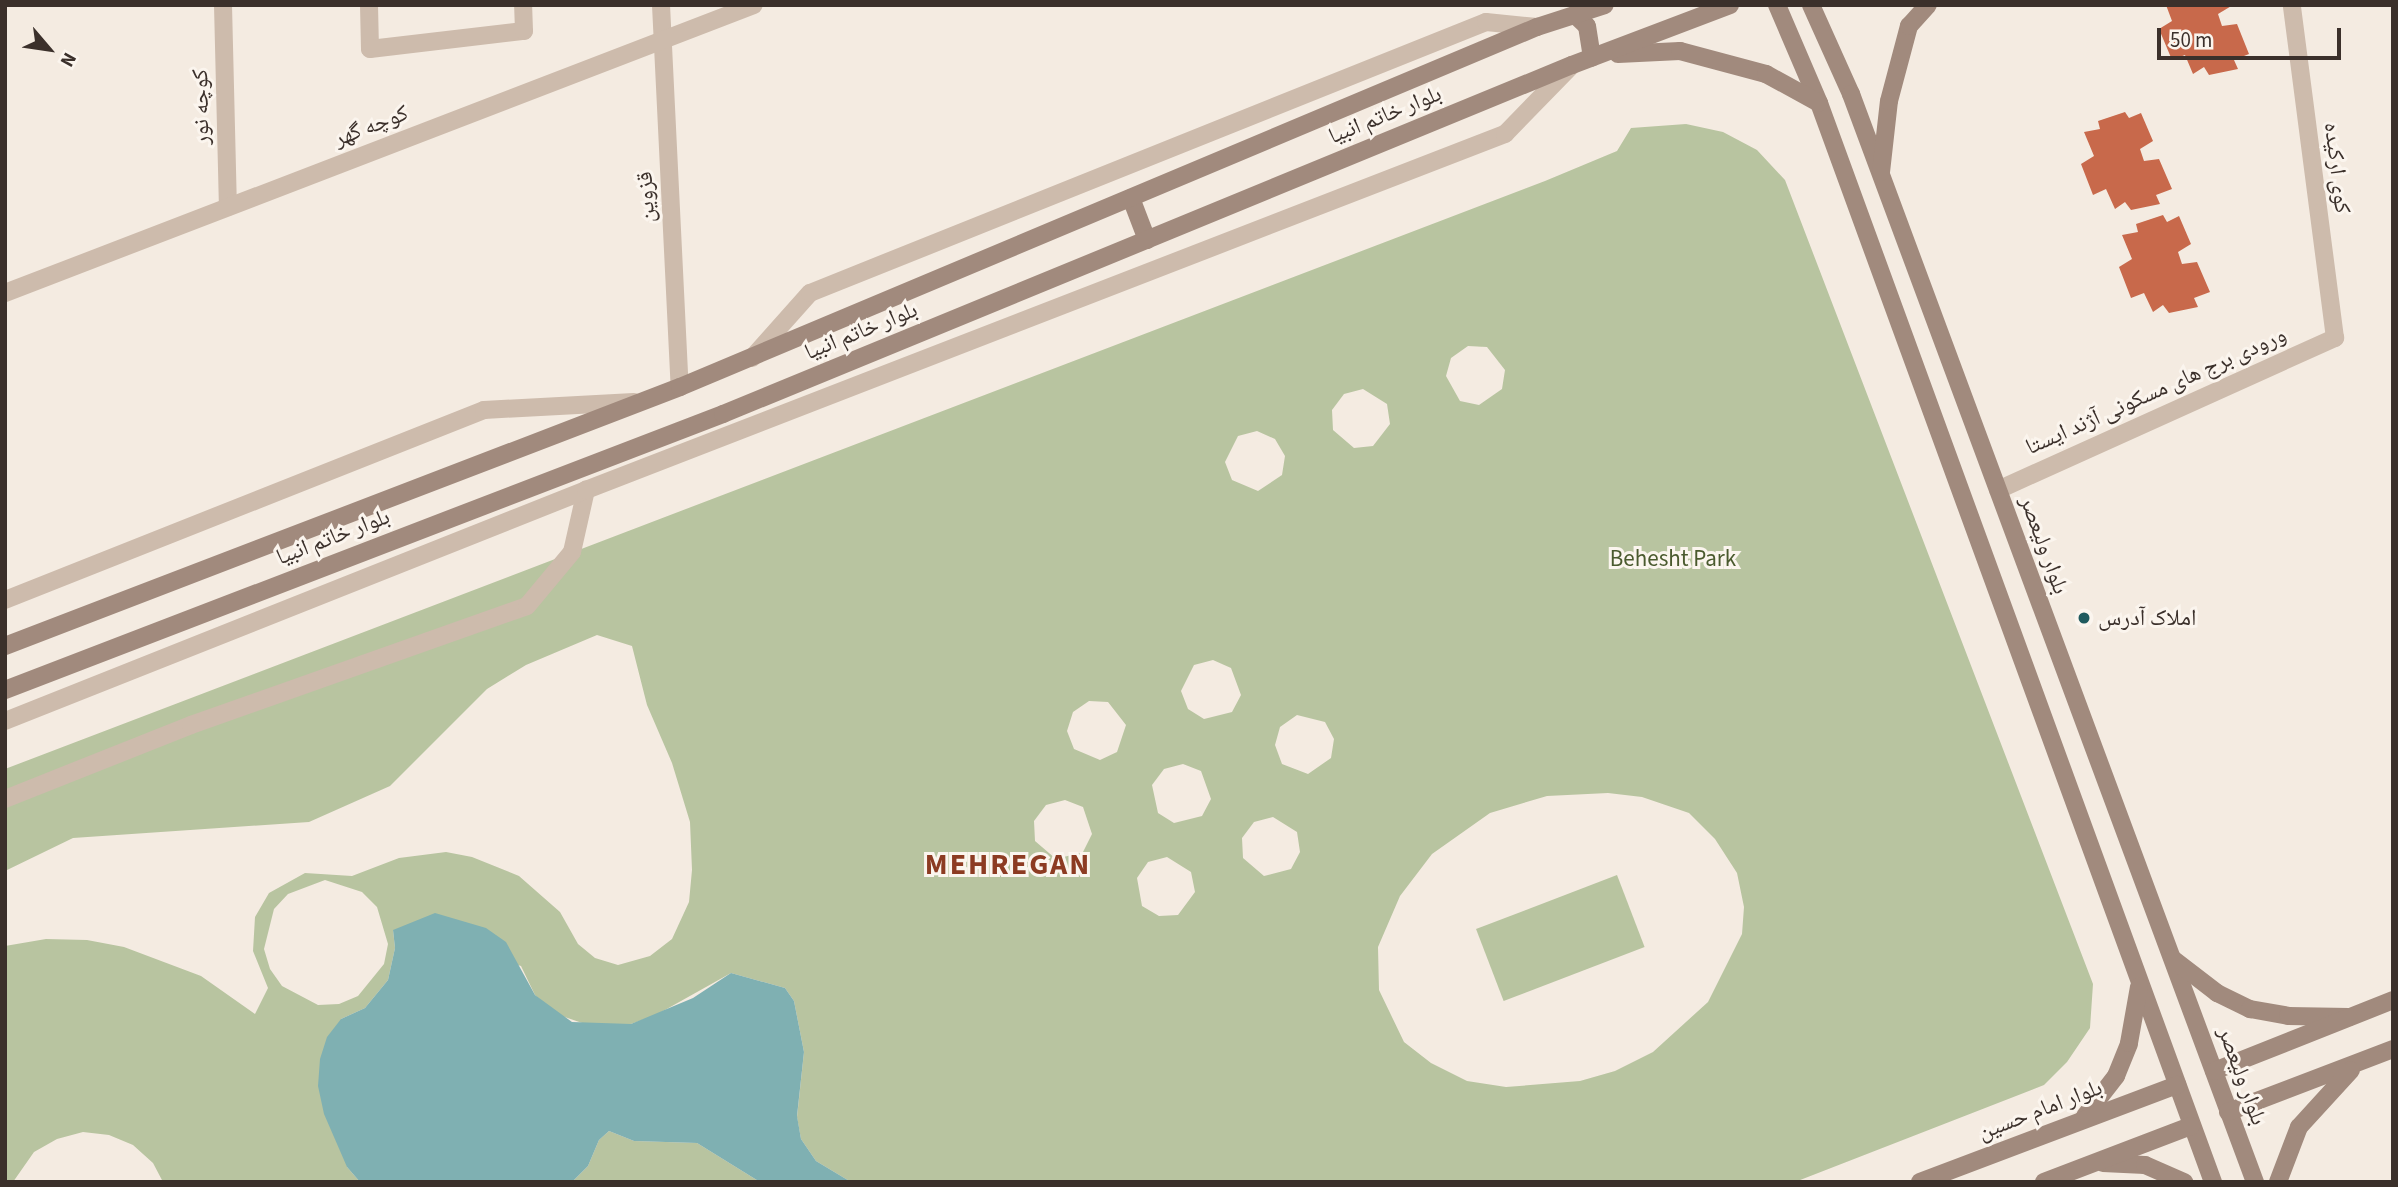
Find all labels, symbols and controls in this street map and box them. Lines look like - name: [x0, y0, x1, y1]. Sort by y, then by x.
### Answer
- north arrow: [14, 14, 84, 84]
- scale bar: [2160, 14, 2344, 58]
- text: 50 m: [2170, 25, 2212, 55]
- text: N: [53, 47, 83, 71]
- street label: کوچه نور: [187, 69, 215, 145]
- street label: بلوار خاتم انبیا: [1324, 80, 1446, 150]
- street label: کوچه گهر: [330, 99, 412, 153]
- street label: کوی ارکیده: [2318, 121, 2356, 215]
- street label: قزوین: [631, 171, 661, 223]
- street label: بلوار خاتم انبیا: [800, 296, 922, 366]
- street label: ورودی برج های مسکونی آژند ایستا: [2021, 321, 2291, 461]
- street label: بلوار ولیعصر: [2014, 492, 2074, 598]
- street label: بلوار خاتم انبیا: [272, 503, 394, 571]
- park label: Behesht Park: [1610, 545, 1736, 573]
- place label: املاک آدرس: [2098, 604, 2196, 632]
- marker: املاک آدرس: [2076, 610, 2092, 626]
- district label: MEHREGAN: [926, 847, 1090, 883]
- street label: بلوار ولیعصر: [2212, 1023, 2272, 1129]
- street label: بلوار امام حسین: [1974, 1074, 2106, 1146]

